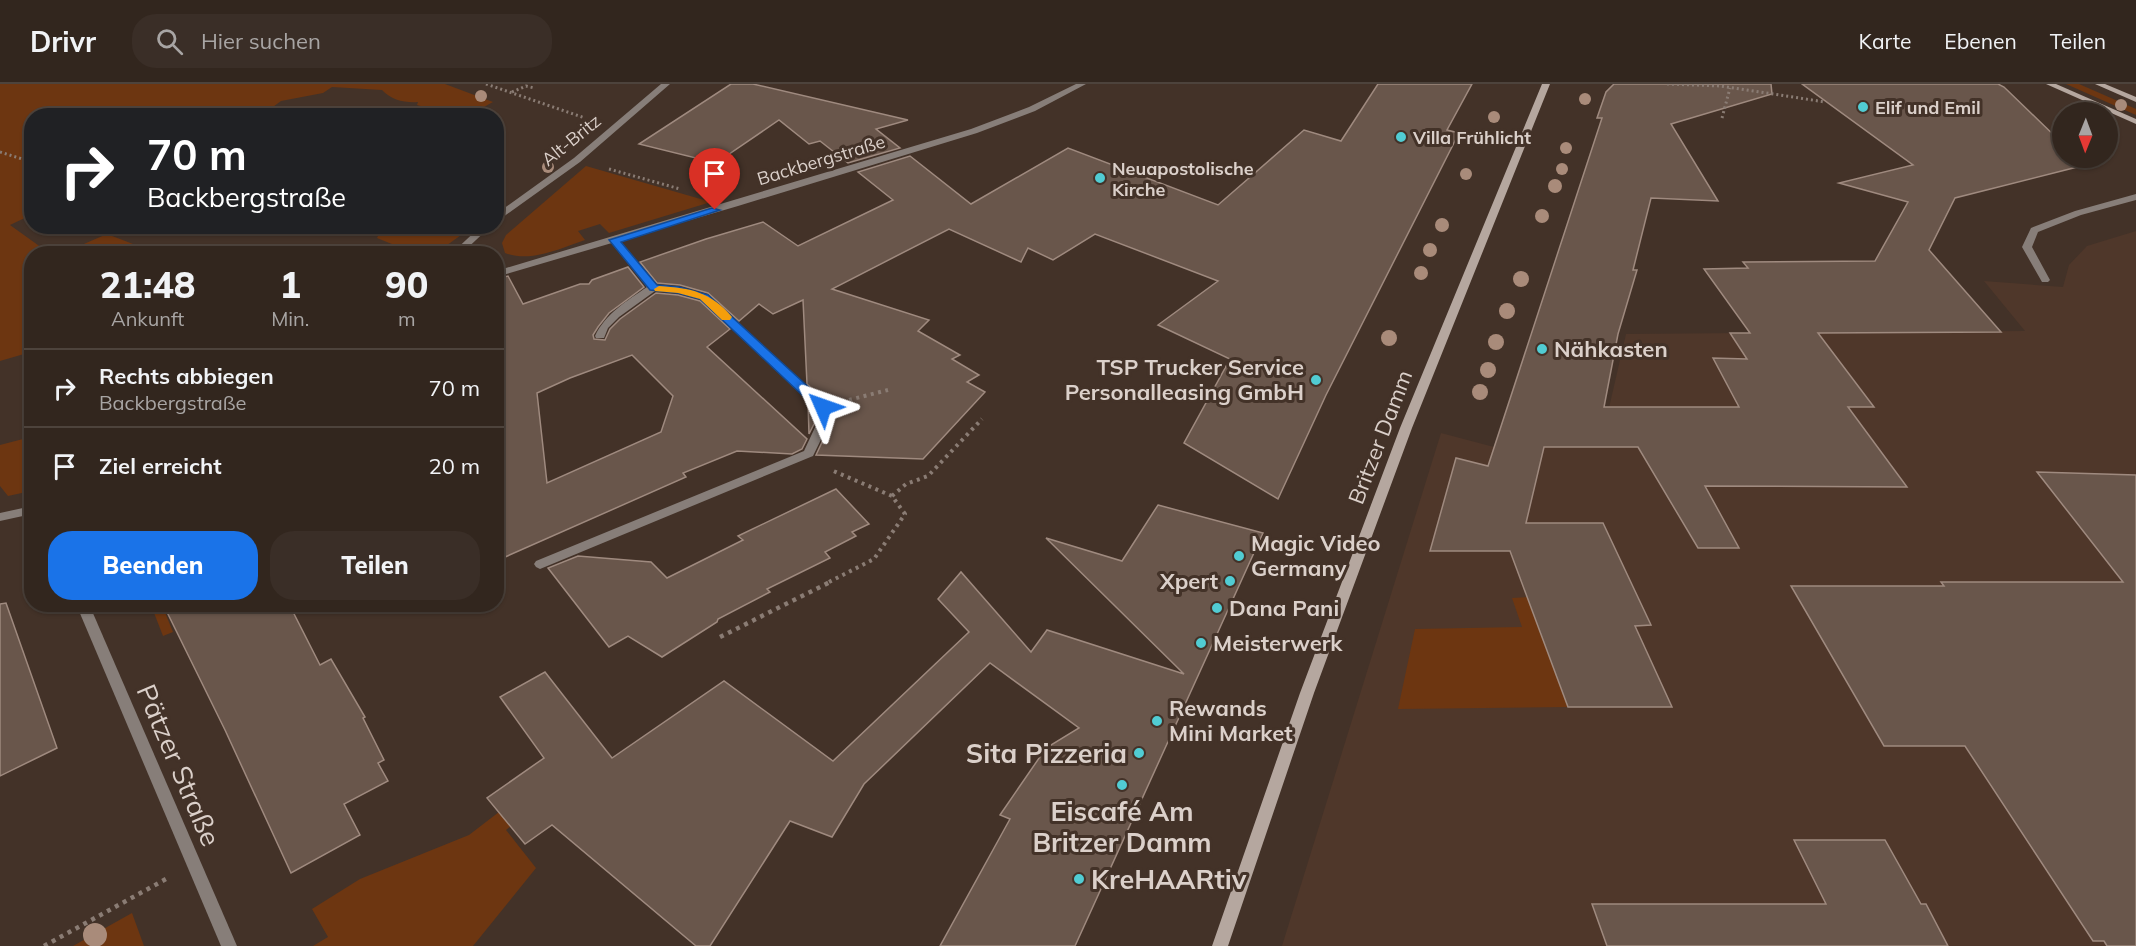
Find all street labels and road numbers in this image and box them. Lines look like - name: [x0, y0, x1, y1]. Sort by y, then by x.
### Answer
- street label: Alt-Britz: [537, 109, 605, 171]
- street label: Backbergstraße: [754, 130, 888, 190]
- street label: Britzer Damm: [1342, 366, 1418, 508]
- street label: Pätzer Straße: [130, 679, 228, 851]

